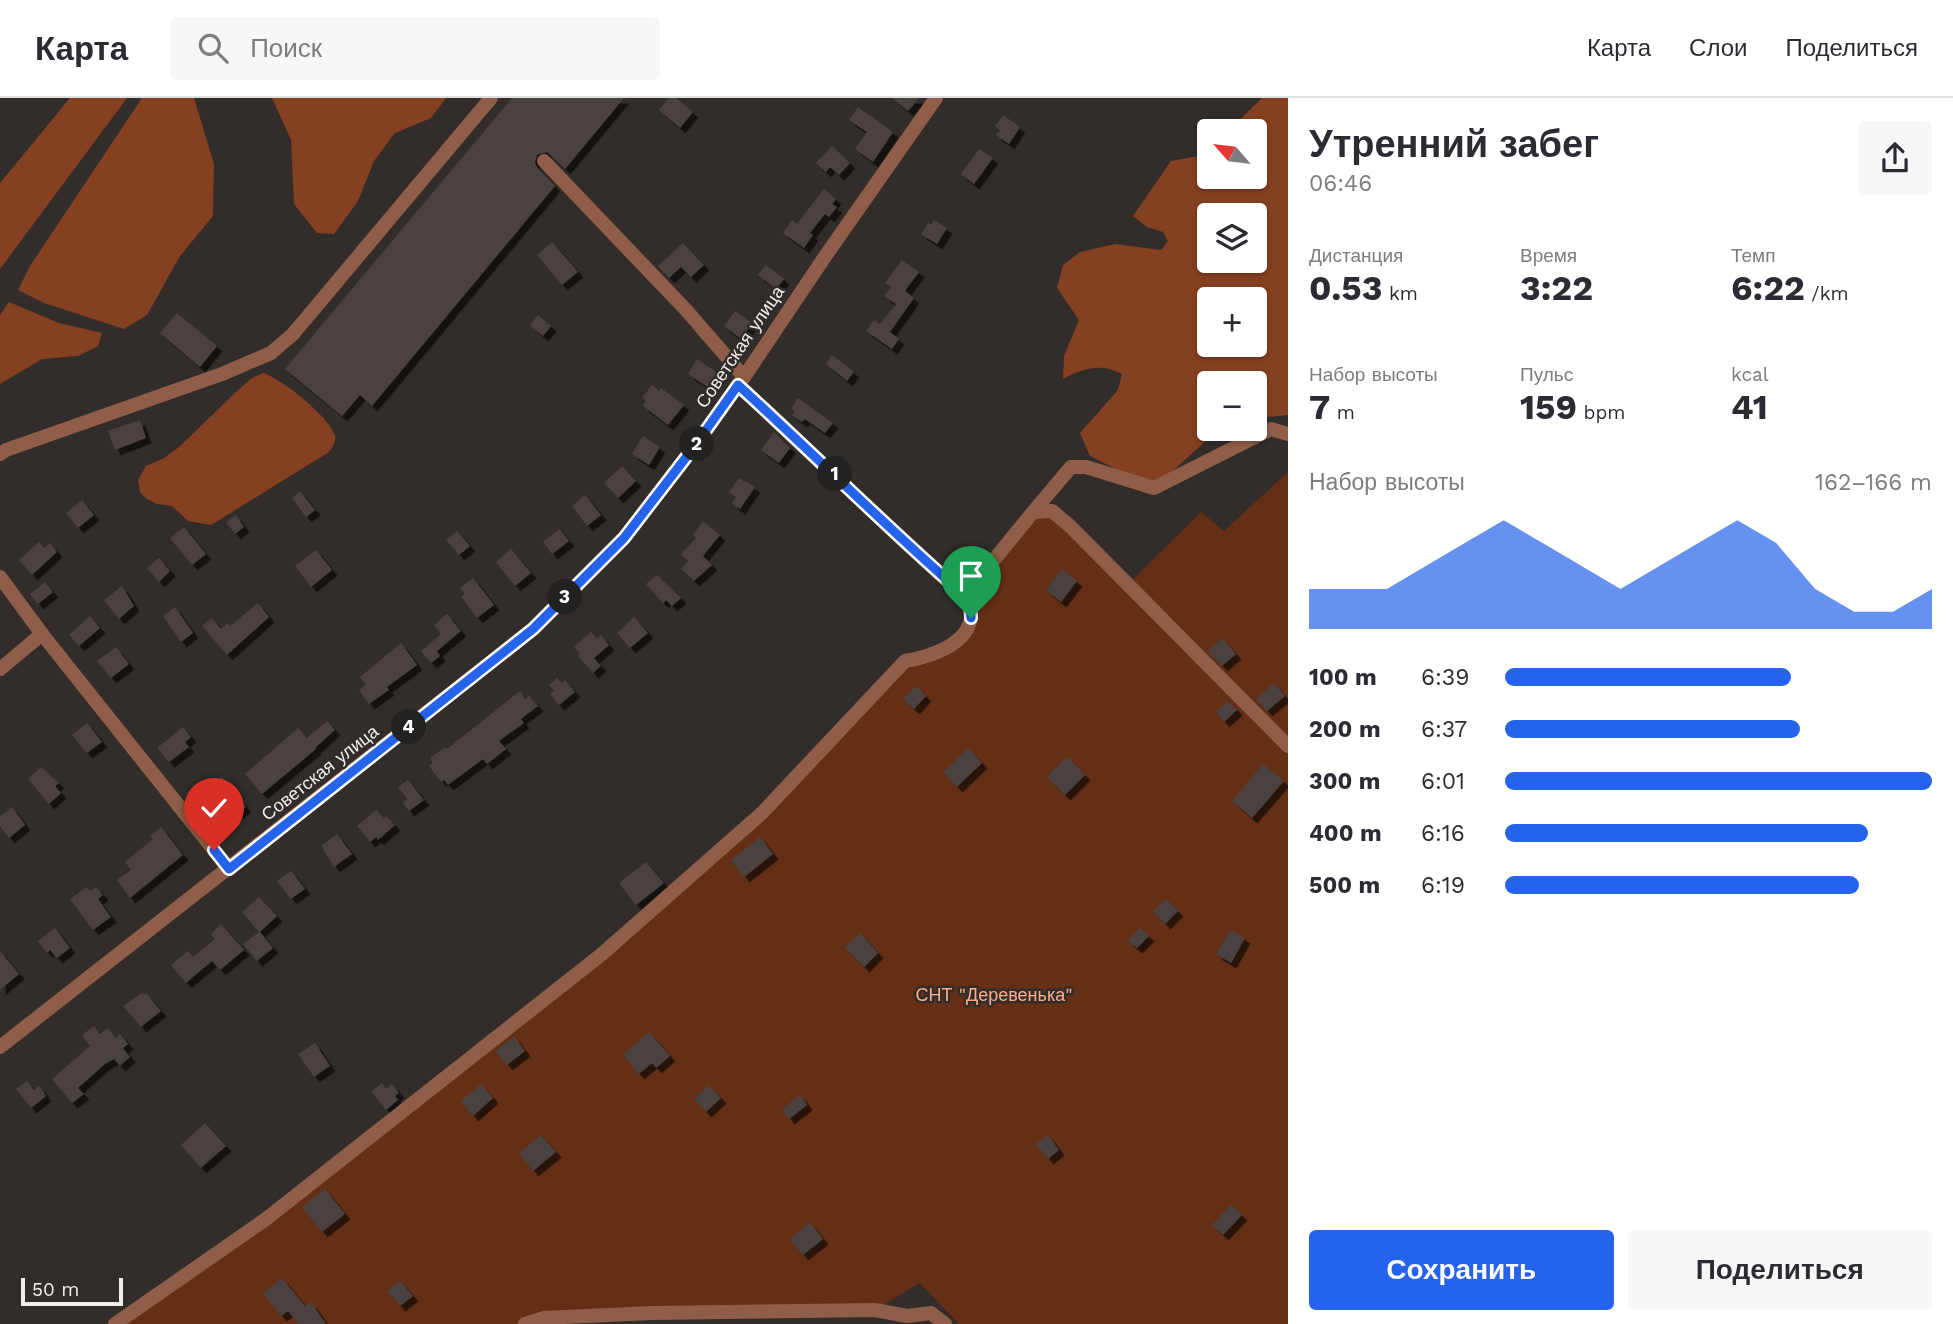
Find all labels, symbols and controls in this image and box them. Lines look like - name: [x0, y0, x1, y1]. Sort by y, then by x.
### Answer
- search box: [170, 17, 660, 80]
- text: Карта: [35, 29, 128, 68]
- icon: search: [194, 29, 232, 67]
- text: Поиск: [250, 33, 322, 63]
- text: Карта: [1587, 34, 1651, 62]
- text: Слои: [1689, 34, 1747, 62]
- text: Поделиться: [1785, 34, 1918, 62]
- north arrow: [1197, 119, 1267, 189]
- map controls: [1197, 119, 1267, 441]
- button: share: [1858, 121, 1932, 195]
- text: Утренний забег: [1309, 122, 1599, 166]
- text: 06:46: [1309, 170, 1372, 197]
- button: layers: [1197, 203, 1267, 273]
- text: Дистанция: [1309, 244, 1403, 267]
- text: Время: [1520, 244, 1577, 267]
- text: Темп: [1731, 244, 1775, 267]
- text: 0.53: [1309, 267, 1383, 309]
- text: 3:22: [1520, 267, 1593, 309]
- text: 6:22: [1731, 267, 1805, 309]
- street label: Советская улица: [691, 281, 789, 412]
- text: km: [1383, 282, 1418, 305]
- text: /km: [1805, 282, 1849, 305]
- button: +: [1197, 287, 1267, 357]
- text: Набор высоты: [1309, 363, 1438, 386]
- text: Пульс: [1520, 363, 1573, 386]
- text: kcal: [1731, 363, 1769, 386]
- button: −: [1197, 371, 1267, 441]
- text: 7: [1309, 386, 1330, 428]
- text: 159: [1520, 386, 1577, 428]
- text: 41: [1731, 386, 1768, 428]
- text: m: [1330, 401, 1355, 424]
- text: bpm: [1577, 401, 1625, 424]
- pin: 2: [680, 426, 714, 462]
- text: 2: [691, 432, 702, 455]
- pin: 1: [818, 456, 852, 492]
- text: 1: [830, 462, 839, 485]
- text: Набор высоты: [1309, 469, 1465, 496]
- text: 162–166 m: [1815, 469, 1932, 496]
- pin: [941, 546, 1001, 618]
- icon: arrive: [952, 557, 990, 595]
- pin: 3: [548, 580, 582, 614]
- text: 3: [559, 585, 570, 608]
- text: 100 m: [1309, 664, 1377, 691]
- text: 6:39: [1421, 664, 1469, 691]
- pin: 4: [392, 710, 426, 744]
- text: 4: [402, 715, 415, 738]
- text: 200 m: [1309, 716, 1381, 743]
- text: 6:37: [1421, 716, 1467, 743]
- street label: Советская улица: [257, 720, 383, 825]
- text: 300 m: [1309, 768, 1380, 795]
- text: 6:01: [1421, 768, 1465, 795]
- pin: [184, 778, 244, 850]
- icon: check: [195, 789, 233, 827]
- text: 400 m: [1309, 820, 1382, 847]
- text: 6:16: [1421, 820, 1465, 847]
- text: 500 m: [1309, 872, 1380, 899]
- text: 6:19: [1421, 872, 1465, 899]
- park label: СНТ "Деревенька": [916, 984, 1072, 1005]
- button: Сохранить: [1309, 1230, 1614, 1310]
- button: Поделиться: [1628, 1230, 1932, 1310]
- scale bar: [21, 1275, 122, 1307]
- text: 50 m: [32, 1278, 79, 1301]

